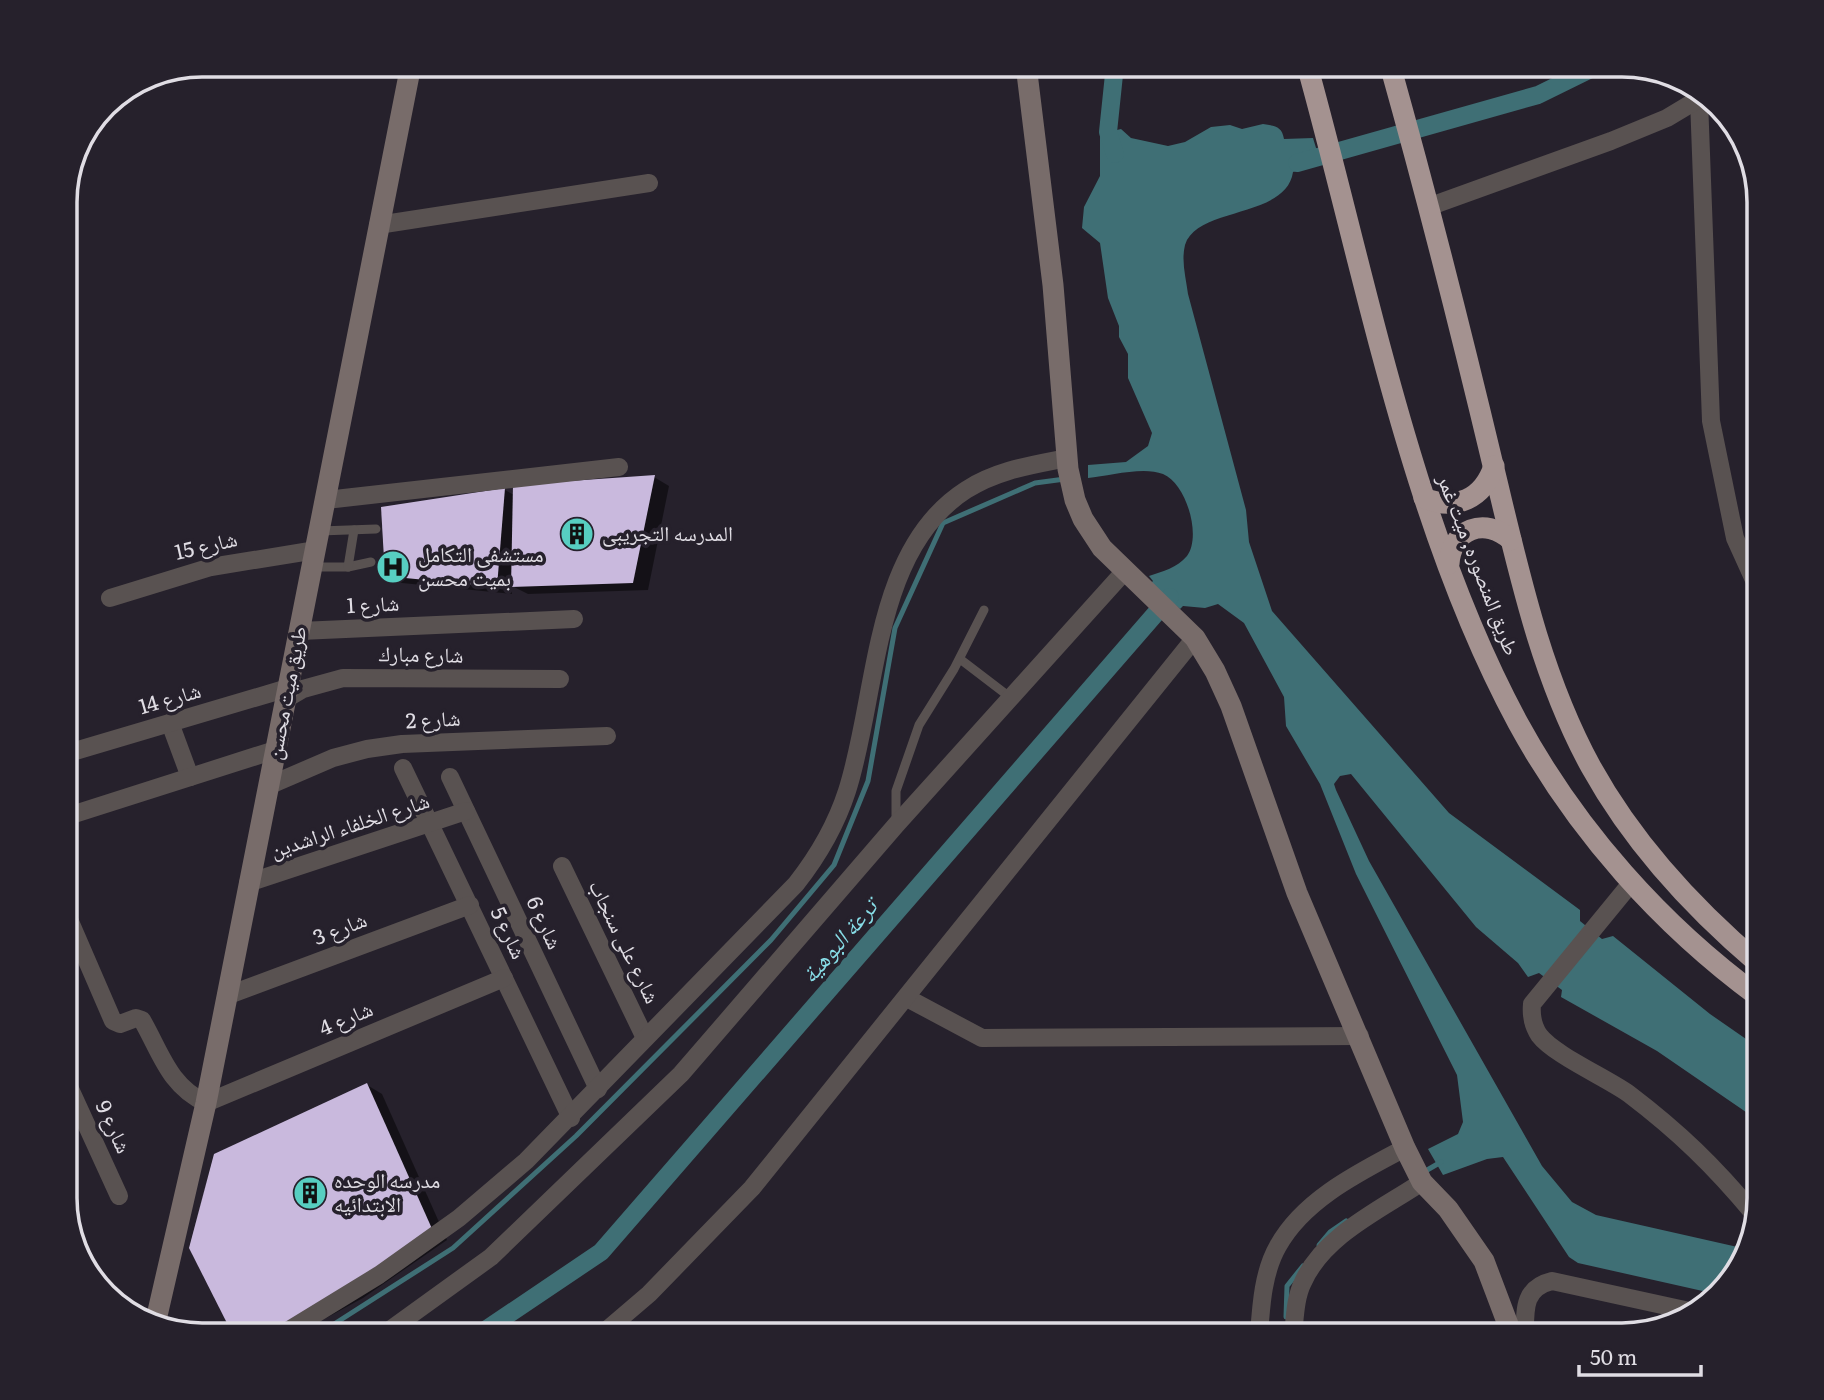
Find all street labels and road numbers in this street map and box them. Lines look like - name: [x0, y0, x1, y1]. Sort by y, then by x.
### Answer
- street label: طريق المنصوره, ميت غمر: [1431, 468, 1529, 659]
- street label: شارع 15: [171, 521, 240, 566]
- street label: شارع 1: [346, 586, 400, 619]
- street label: طريق ميت محسن: [256, 623, 313, 762]
- street label: شارع مبارك: [378, 636, 464, 669]
- street label: شارع 14: [135, 673, 204, 720]
- street label: شارع 2: [405, 701, 461, 734]
- street label: شارع الخلفاء الراشدين: [266, 783, 433, 864]
- street label: شارع على سنجاب: [583, 874, 670, 1008]
- street label: شارع 6: [521, 890, 572, 954]
- street label: شارع 5: [485, 901, 536, 963]
- street label: شارع 3: [308, 902, 371, 951]
- street label: شارع 4: [313, 992, 377, 1042]
- street label: شارع 9: [90, 1094, 141, 1157]

